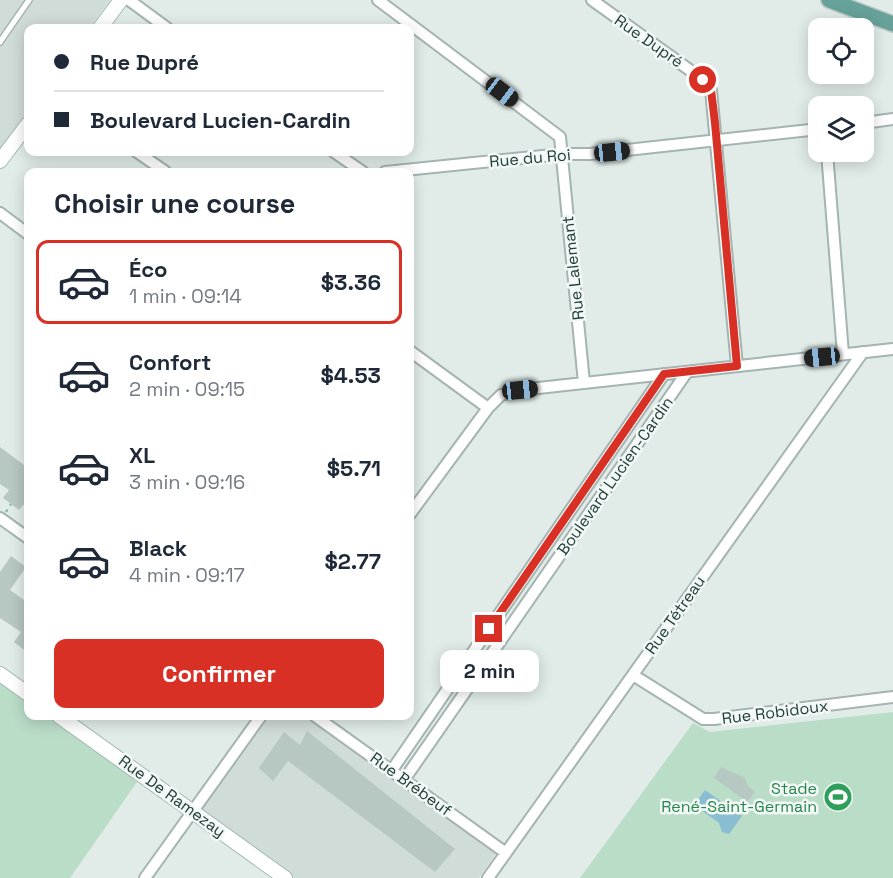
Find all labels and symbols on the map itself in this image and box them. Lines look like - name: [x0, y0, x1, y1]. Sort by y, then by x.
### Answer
- street label: Rue Dupré: [610, 10, 688, 72]
- route start: [689, 66, 716, 93]
- car: [482, 74, 522, 110]
- car: [593, 141, 631, 163]
- street label: Rue du Roi: [488, 144, 572, 172]
- street label: Rue Lalemant: [557, 215, 589, 321]
- car: [803, 346, 841, 368]
- car: [501, 379, 539, 401]
- street label: Boulevard Lucien-Cardin: [552, 393, 678, 559]
- street label: Rue Tétreau: [640, 572, 710, 658]
- route end: [475, 615, 502, 642]
- callout: 2 min: [440, 650, 538, 692]
- street label: Rue Robidoux: [721, 695, 829, 729]
- street label: Rue Brébeuf: [366, 747, 456, 821]
- street label: Rue De Ramezay: [114, 750, 230, 842]
- place label: Stade René-Saint-Germain: [661, 778, 817, 817]
- sports icon: Stade René-Saint-Germain: [822, 781, 854, 813]

